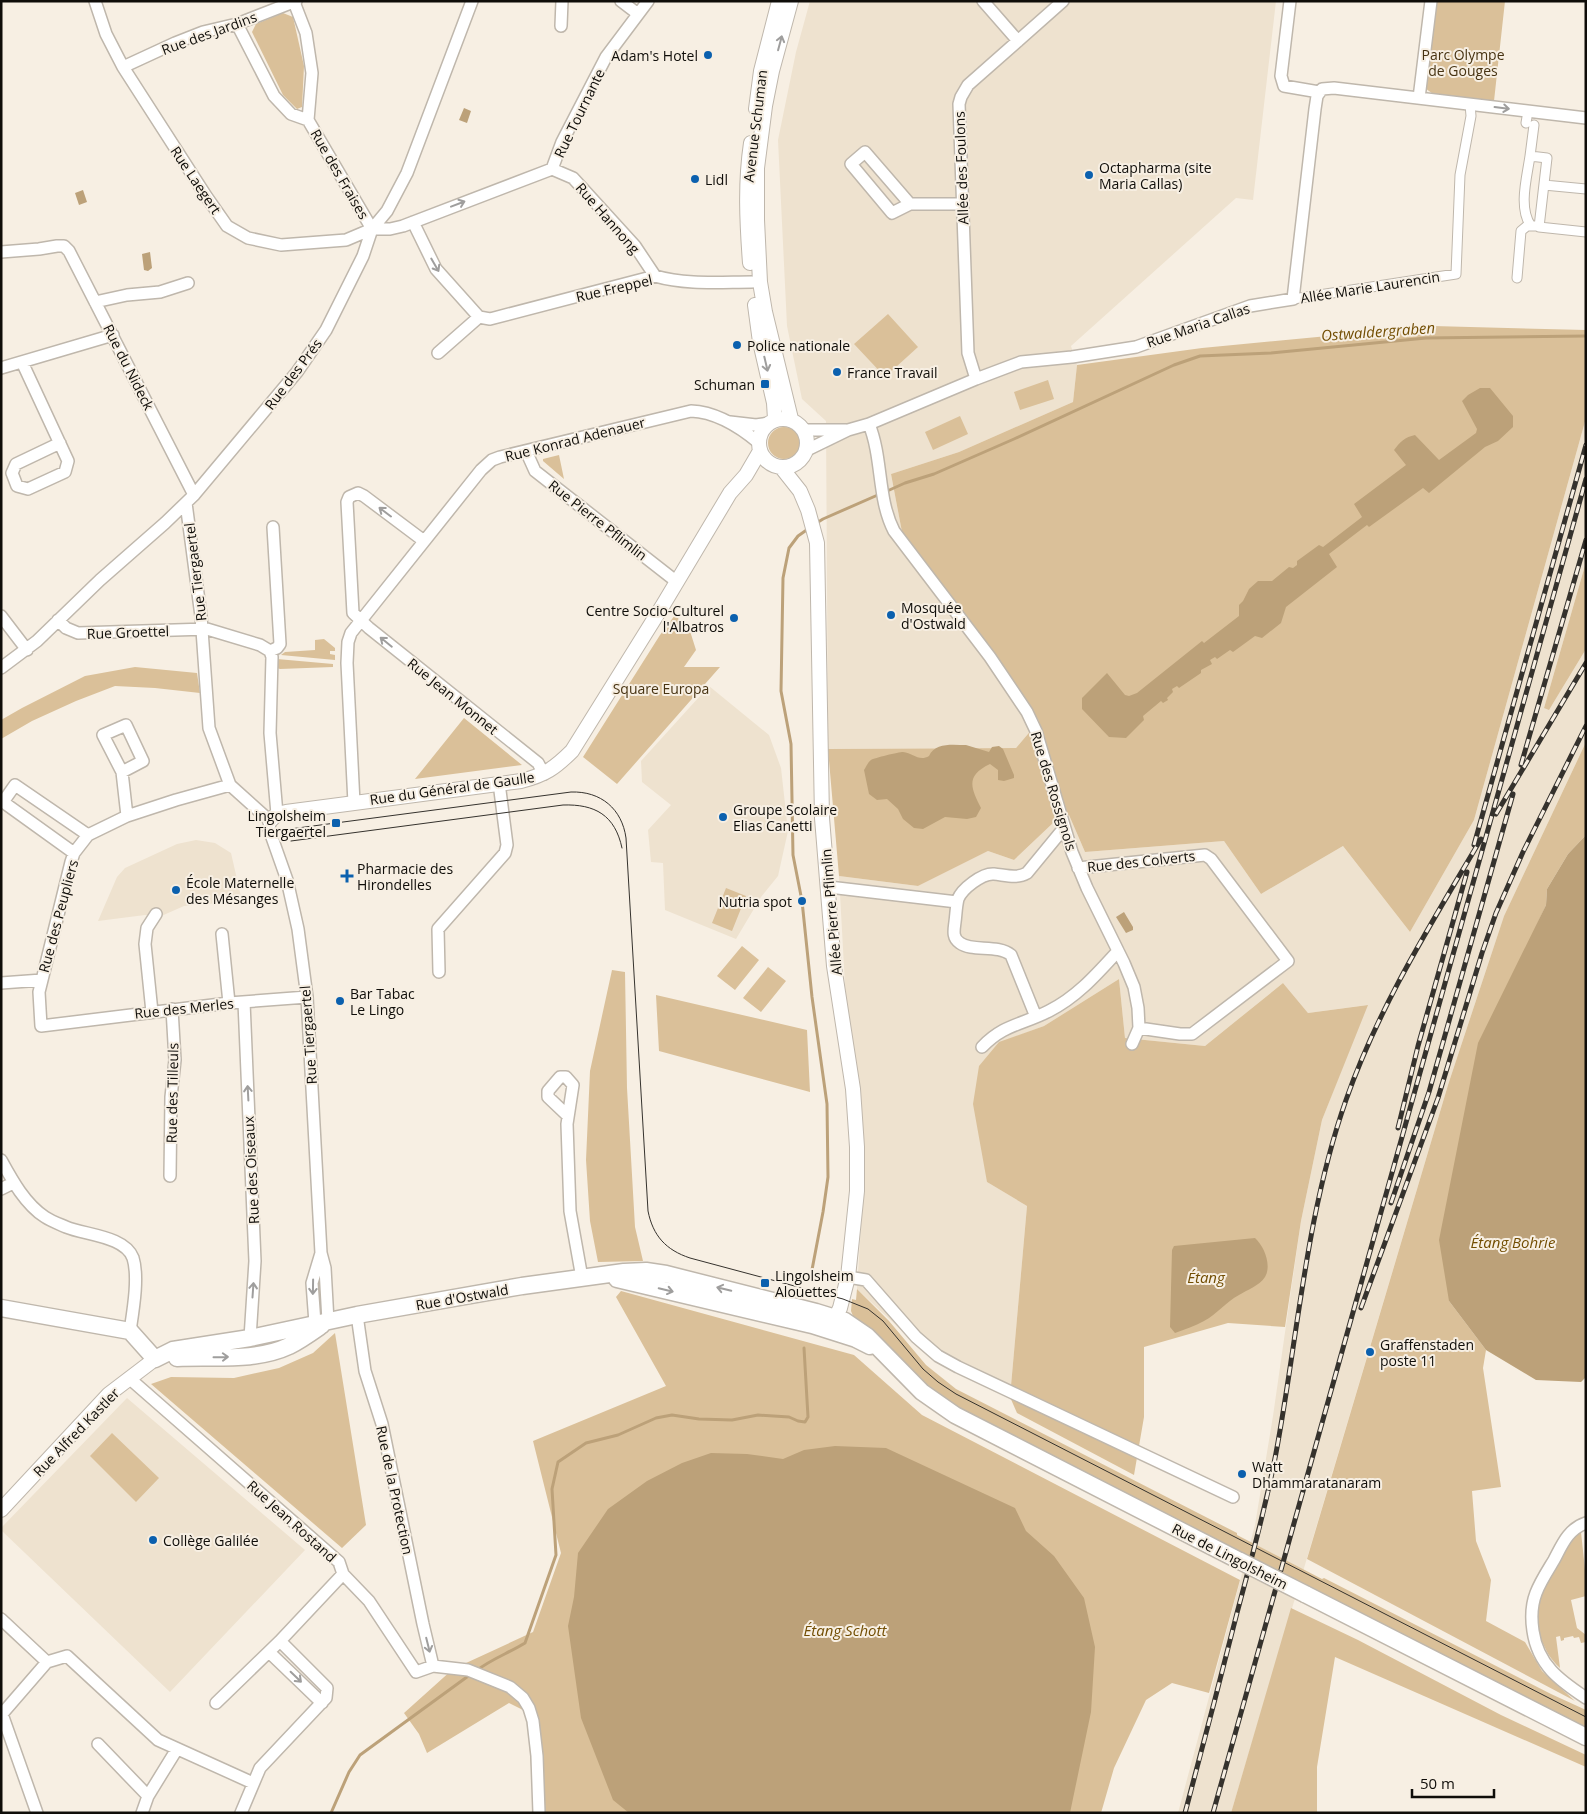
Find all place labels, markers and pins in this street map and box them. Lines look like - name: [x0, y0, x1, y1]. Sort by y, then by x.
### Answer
- place label: Adam's Hotel: [611, 46, 698, 65]
- marker: Adam's Hotel: [702, 49, 714, 61]
- place label: Octapharma (site Maria Callas): [1099, 158, 1212, 193]
- marker: Octapharma (site Maria Callas): [1083, 169, 1095, 181]
- place label: Lidl: [705, 170, 728, 189]
- marker: Lidl: [689, 173, 701, 185]
- place label: Police nationale: [747, 336, 850, 355]
- marker: Police nationale: [731, 339, 743, 351]
- place label: France Travail: [847, 363, 938, 382]
- marker: France Travail: [831, 366, 843, 378]
- place label: Schuman: [694, 375, 755, 394]
- marker: Schuman: [759, 378, 771, 390]
- place label: Mosquée d'Ostwald: [901, 598, 966, 633]
- place label: Centre Socio-Culturel l'Albatros: [586, 601, 724, 636]
- marker: Mosquée d'Ostwald: [885, 609, 897, 621]
- marker: Centre Socio-Culturel l'Albatros: [728, 612, 740, 624]
- place label: Groupe Scolaire Elias Canetti: [733, 800, 837, 835]
- place label: Lingolsheim Tiergaertel: [247, 806, 326, 841]
- marker: Groupe Scolaire Elias Canetti: [717, 811, 729, 823]
- marker: Lingolsheim Tiergaertel: [330, 817, 342, 829]
- place label: Pharmacie des Hirondelles: [357, 859, 453, 894]
- marker: Pharmacie des Hirondelles: [341, 870, 353, 882]
- place label: École Maternelle des Mésanges: [186, 873, 294, 908]
- marker: École Maternelle des Mésanges: [170, 884, 182, 896]
- place label: Nutria spot: [719, 892, 792, 911]
- marker: Nutria spot: [796, 895, 808, 907]
- place label: Bar Tabac Le Lingo: [350, 984, 415, 1019]
- marker: Bar Tabac Le Lingo: [334, 995, 346, 1007]
- place label: Lingolsheim Alouettes: [775, 1266, 854, 1301]
- marker: Lingolsheim Alouettes: [759, 1277, 771, 1289]
- place label: Graffenstaden poste 11: [1380, 1335, 1474, 1370]
- marker: Graffenstaden poste 11: [1364, 1346, 1376, 1358]
- place label: Watt Dhammaratanaram: [1252, 1457, 1381, 1492]
- marker: Watt Dhammaratanaram: [1236, 1468, 1248, 1480]
- place label: Collège Galilée: [163, 1531, 259, 1550]
- marker: Collège Galilée: [147, 1534, 159, 1546]

